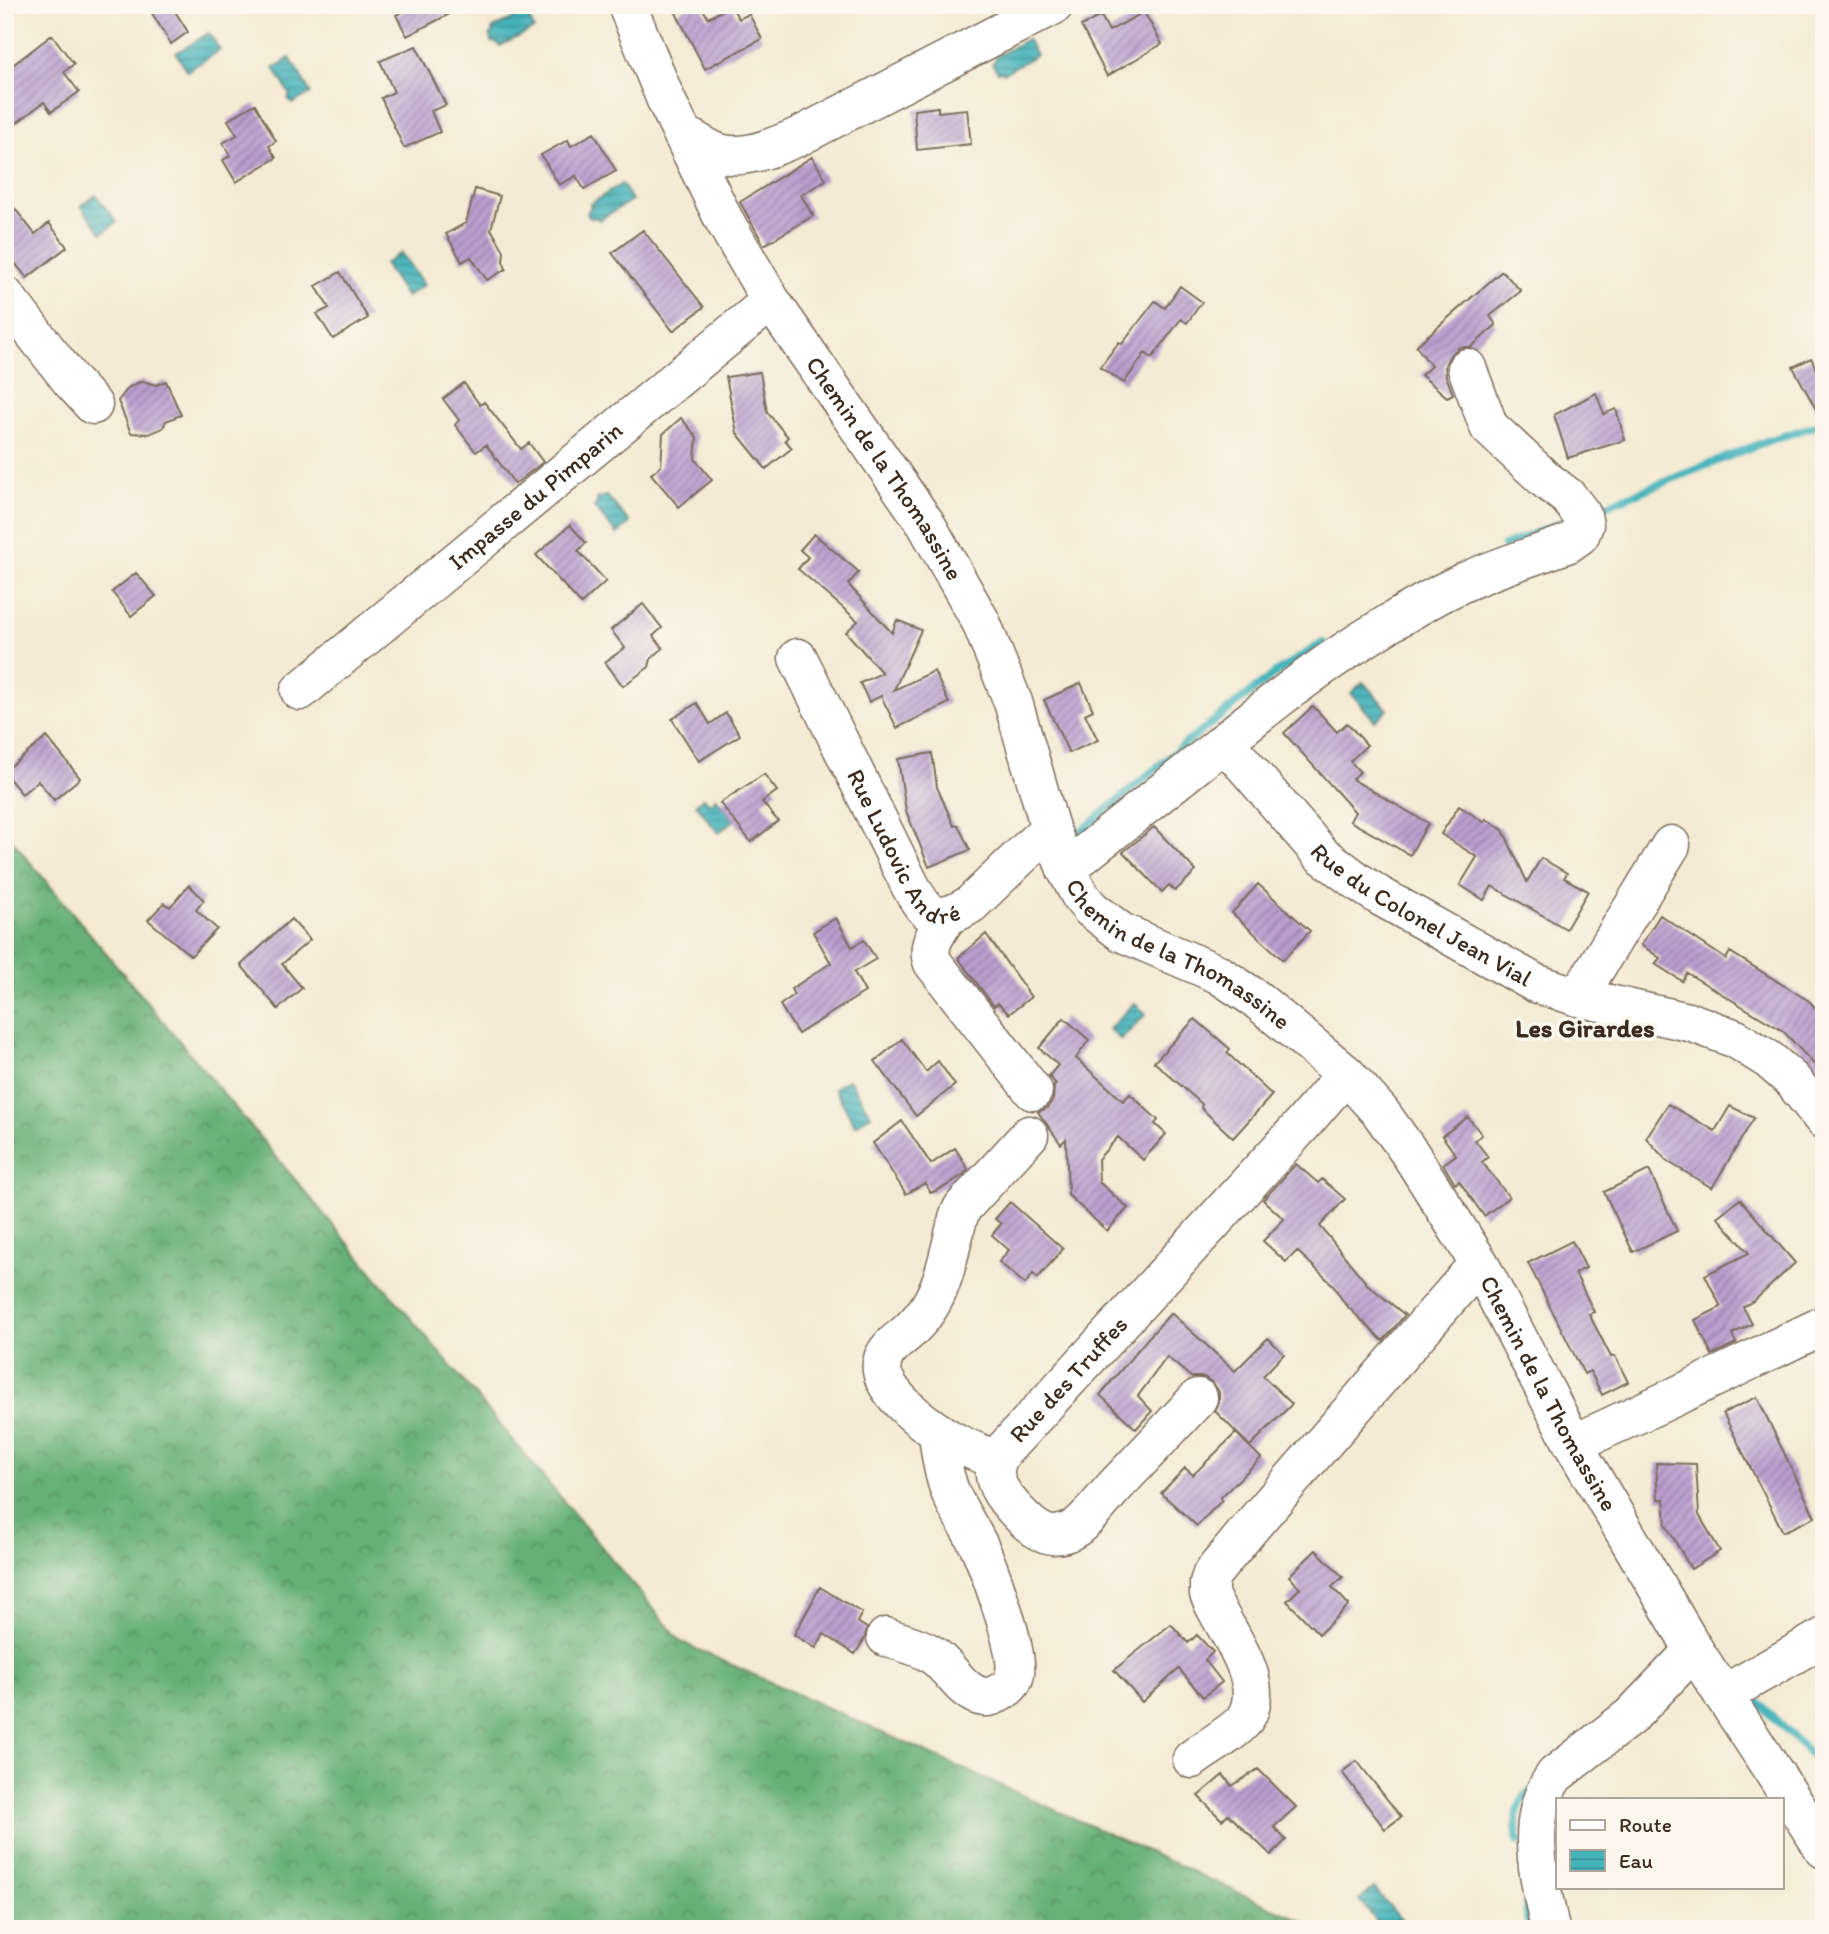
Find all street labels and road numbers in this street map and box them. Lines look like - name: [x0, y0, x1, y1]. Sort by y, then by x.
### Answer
- street label: Chemin de la Thomassine: [800, 351, 970, 585]
- street label: Impasse du Pimparin: [443, 415, 628, 576]
- street label: Rue Ludovic André: [841, 764, 964, 930]
- street label: Rue du Colonel Jean Vial: [1304, 837, 1537, 992]
- street label: Chemin de la Thomassine: [1060, 874, 1296, 1035]
- street label: Chemin de la Thomassine: [1474, 1271, 1624, 1516]
- street label: Rue des Truffes: [1003, 1310, 1133, 1448]

